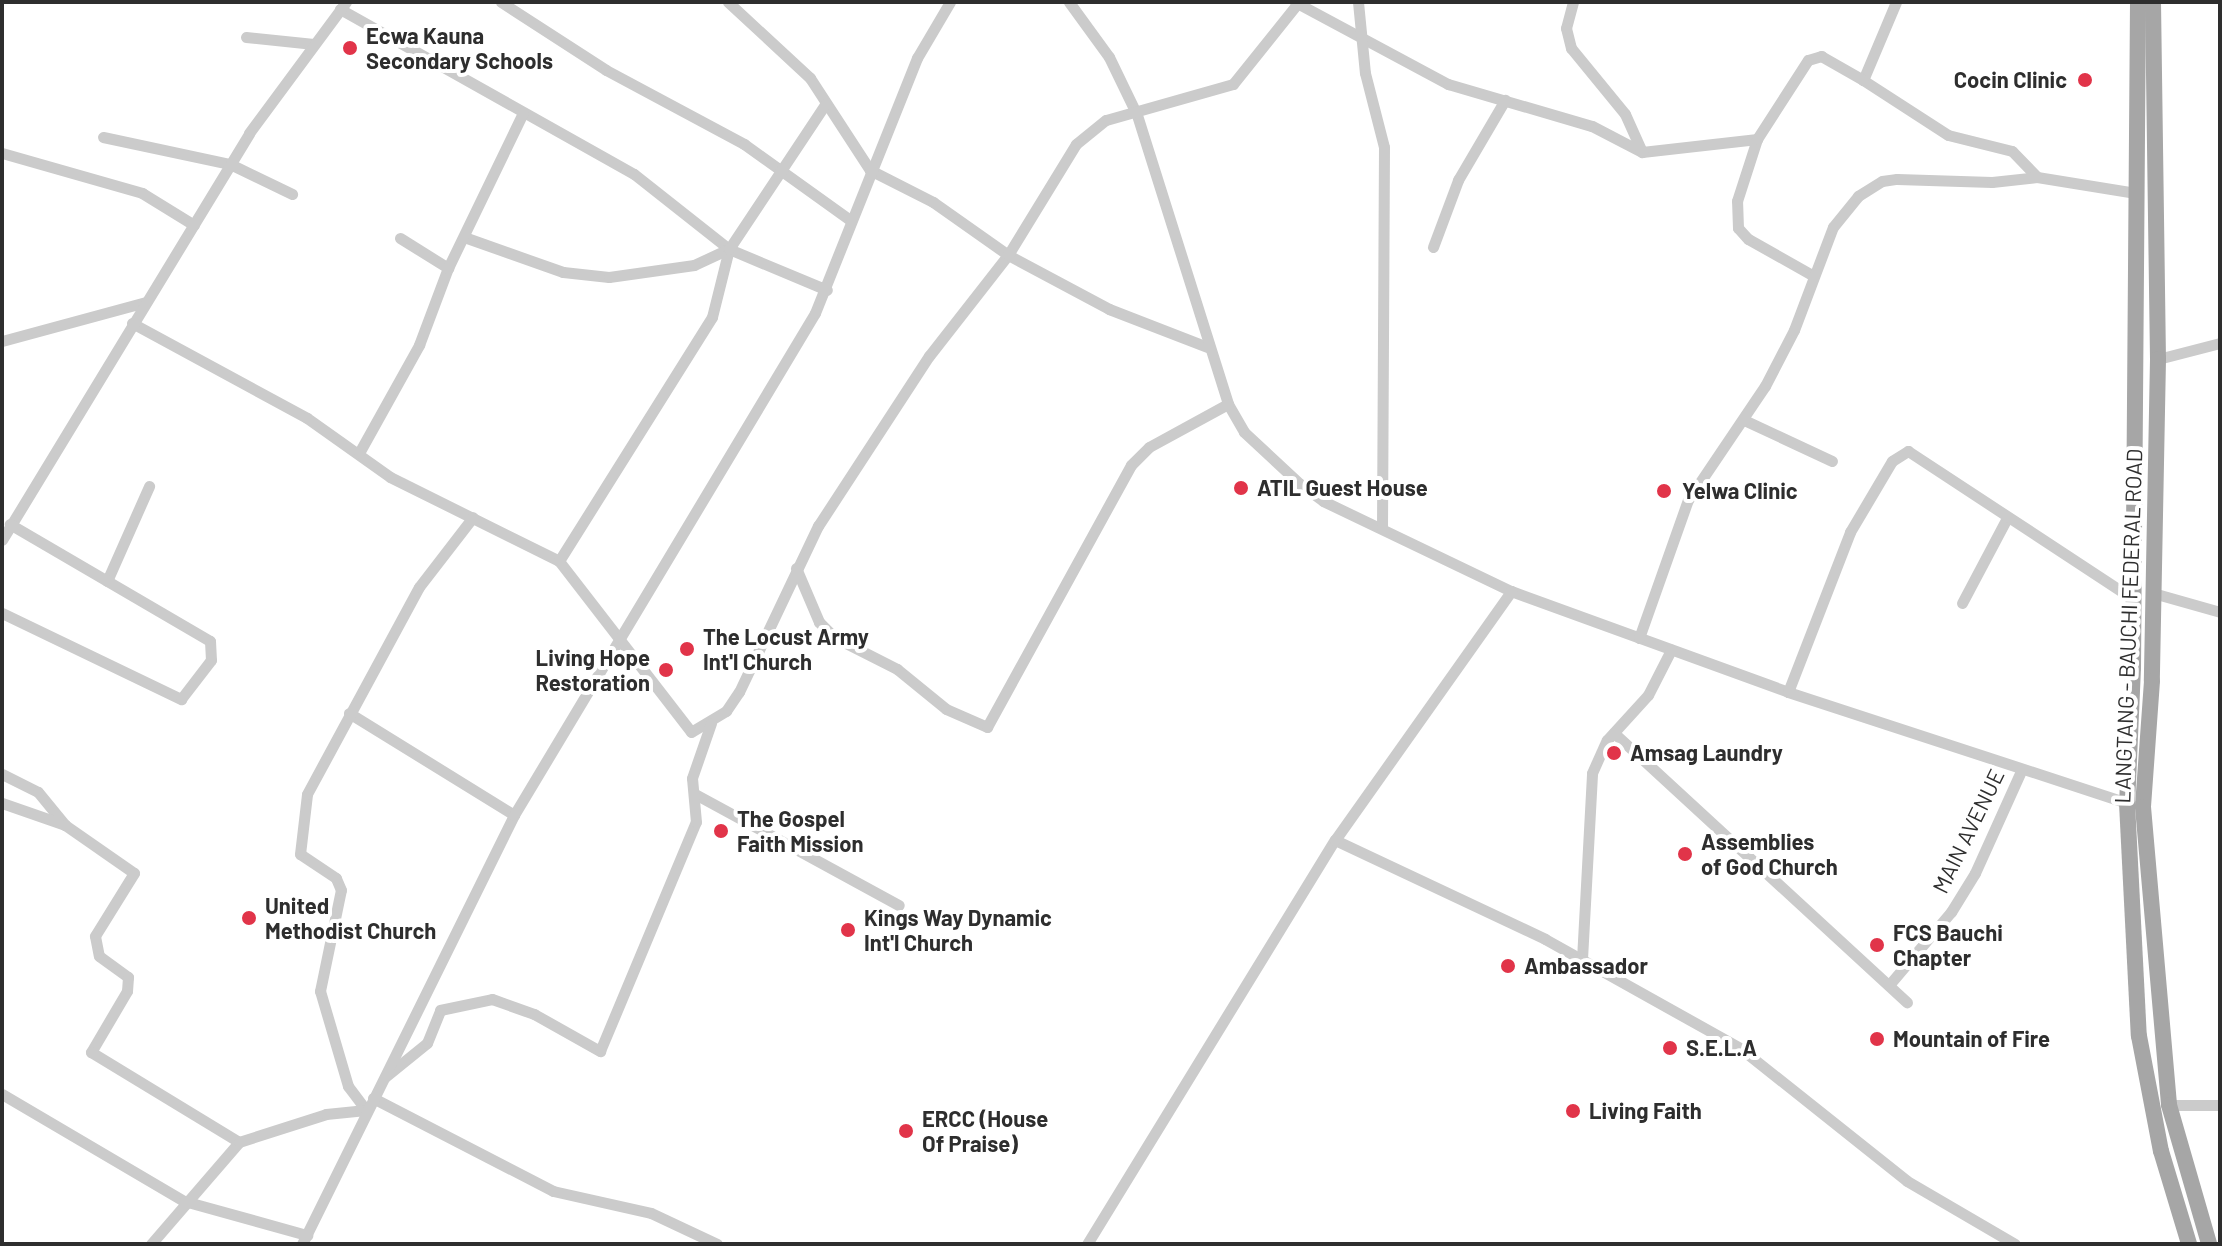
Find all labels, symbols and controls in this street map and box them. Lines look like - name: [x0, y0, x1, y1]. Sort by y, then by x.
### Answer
- place label: Ecwa Kauna Secondary Schools: [366, 22, 553, 74]
- marker: Ecwa Kauna Secondary Schools: [341, 39, 359, 57]
- place label: Cocin Clinic: [1954, 67, 2067, 93]
- marker: Cocin Clinic: [2074, 69, 2096, 91]
- street label: LANGTANG - BAUCHI FEDERAL ROAD: [2109, 448, 2147, 804]
- place label: ATIL Guest House: [1257, 475, 1428, 501]
- place label: Yelwa Clinic: [1682, 478, 1798, 504]
- marker: ATIL Guest House: [1232, 479, 1250, 497]
- marker: Yelwa Clinic: [1653, 480, 1675, 502]
- place label: The Locust Army Int'l Church: [703, 623, 869, 674]
- marker: The Locust Army Int'l Church: [678, 640, 696, 658]
- place label: Living Hope Restoration: [535, 644, 650, 696]
- marker: Living Hope Restoration: [657, 661, 675, 679]
- place label: Amsag Laundry: [1630, 740, 1783, 766]
- marker: Amsag Laundry: [1605, 744, 1623, 762]
- street label: MAIN AVENUE: [1927, 765, 2009, 897]
- place label: The Gospel Faith Mission: [737, 805, 863, 856]
- marker: The Gospel Faith Mission: [712, 822, 730, 840]
- place label: Assemblies of God Church: [1701, 828, 1838, 880]
- marker: Assemblies of God Church: [1676, 845, 1694, 863]
- place label: United Methodist Church: [265, 892, 436, 944]
- place label: Kings Way Dynamic Int'l Church: [864, 904, 1052, 956]
- marker: United Methodist Church: [240, 909, 258, 927]
- place label: FCS Bauchi Chapter: [1893, 919, 2003, 970]
- marker: Kings Way Dynamic Int'l Church: [839, 921, 857, 939]
- marker: FCS Bauchi Chapter: [1868, 936, 1886, 954]
- place label: Ambassador: [1524, 953, 1648, 979]
- marker: Ambassador: [1499, 957, 1517, 975]
- place label: Mountain of Fire: [1893, 1026, 2050, 1052]
- marker: Mountain of Fire: [1868, 1030, 1886, 1048]
- place label: S.E.L.A: [1686, 1035, 1757, 1061]
- marker: S.E.L.A: [1661, 1039, 1679, 1057]
- place label: Living Faith: [1589, 1098, 1702, 1124]
- marker: Living Faith: [1564, 1102, 1582, 1120]
- place label: ERCC (House Of Praise): [922, 1105, 1048, 1156]
- marker: ERCC (House Of Praise): [897, 1122, 915, 1140]

